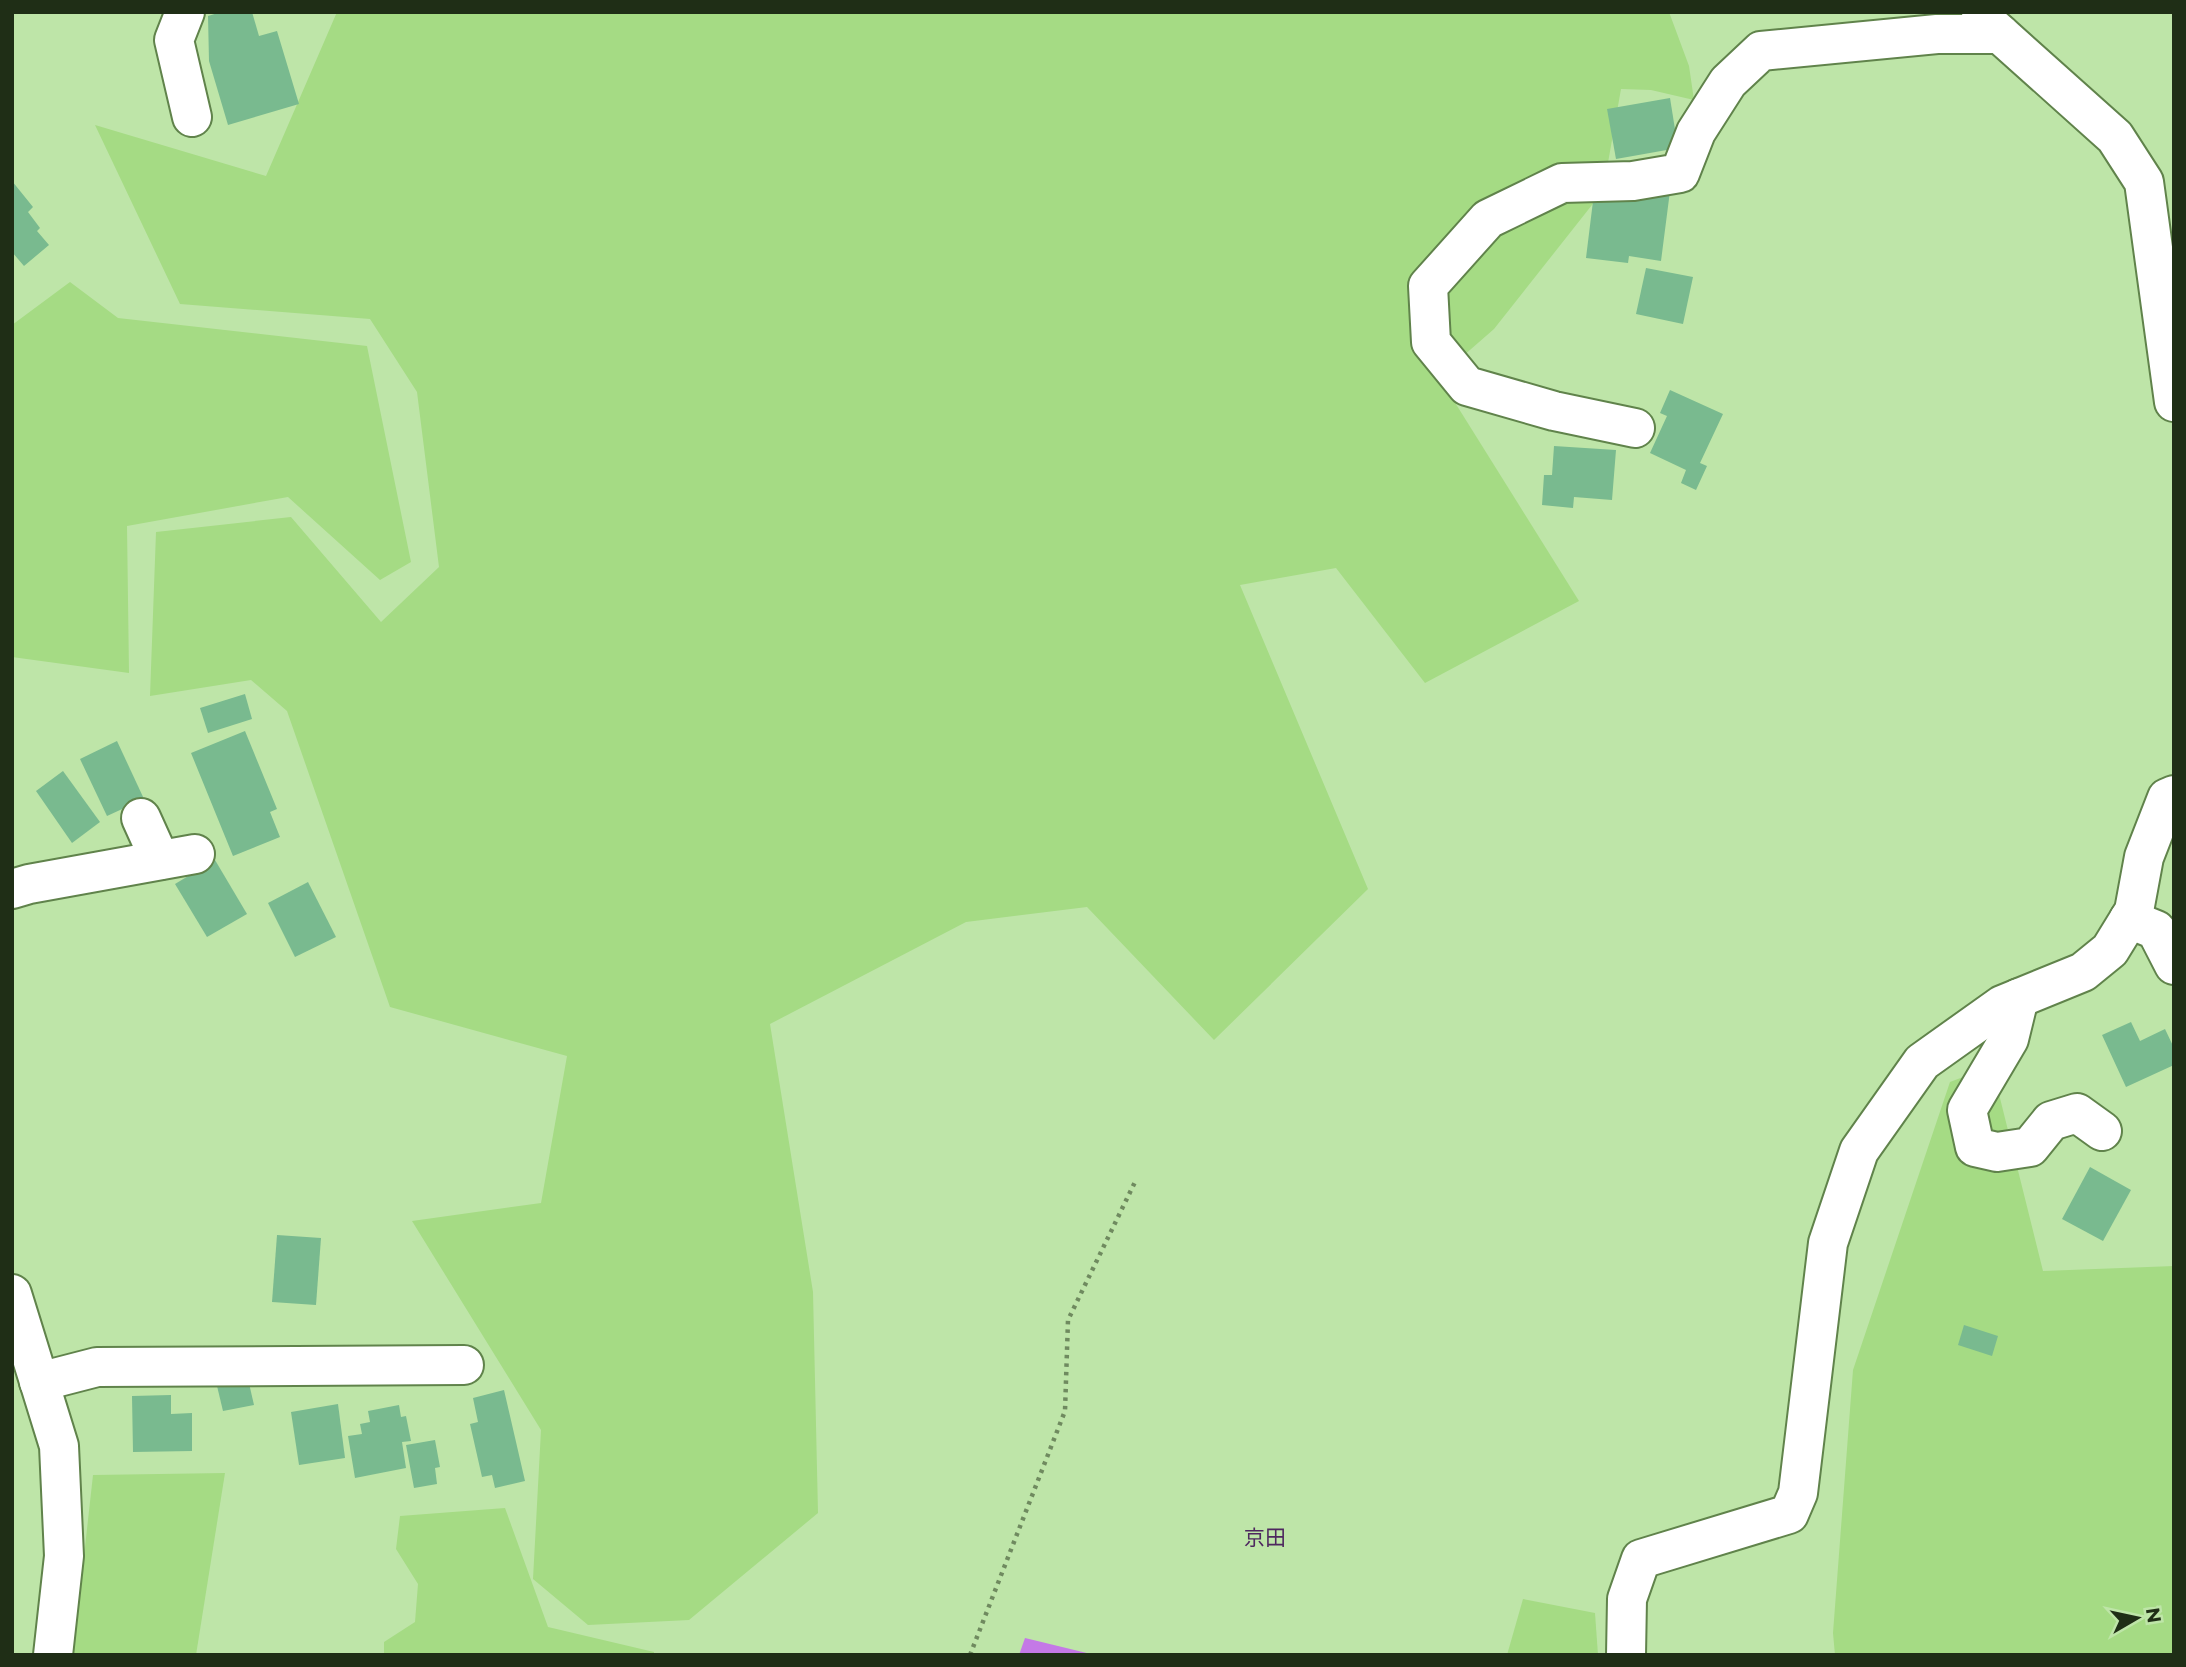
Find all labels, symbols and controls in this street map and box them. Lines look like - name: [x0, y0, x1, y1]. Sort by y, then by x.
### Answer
- district label: 京田: [1244, 1525, 1286, 1550]
- north arrow: [2102, 1583, 2172, 1653]
- text: N: [2141, 1606, 2166, 1625]

